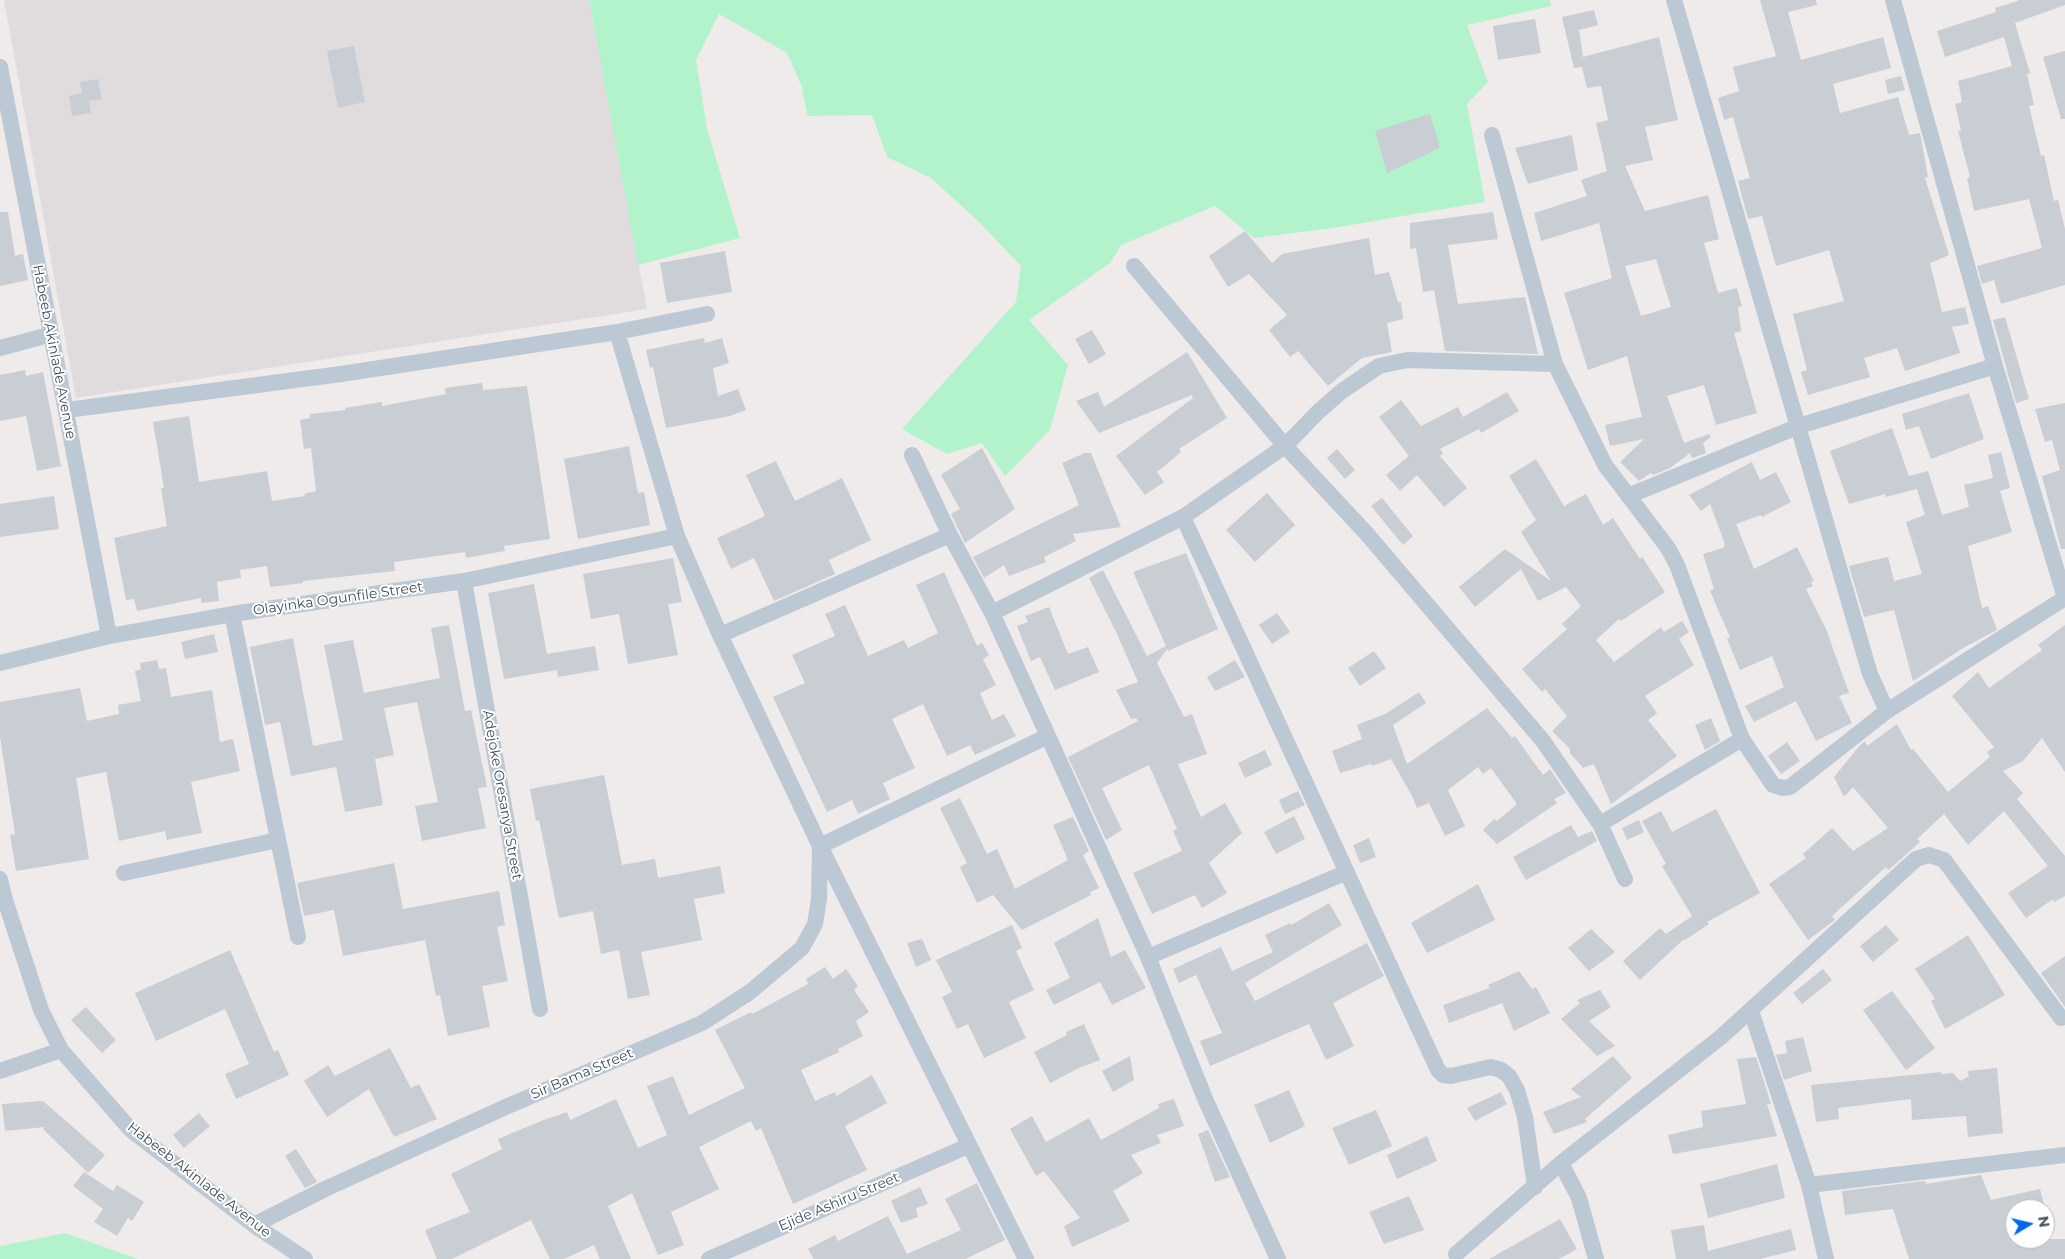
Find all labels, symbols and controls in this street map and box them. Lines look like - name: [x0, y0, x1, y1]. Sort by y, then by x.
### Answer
- street label: Habeeb Akinlade Avenue: [29, 263, 79, 441]
- street label: Olayinka Ogunfile Street: [252, 579, 424, 619]
- street label: Adejoke Oresanya Street: [479, 709, 525, 881]
- street label: Sir Bama Street: [528, 1045, 636, 1103]
- street label: Habeeb Akinlade Avenue: [124, 1119, 274, 1241]
- street label: Ejide Ashiru Street: [776, 1169, 902, 1235]
- north arrow: [2005, 1199, 2055, 1249]
- text: N: [2034, 1215, 2054, 1229]

